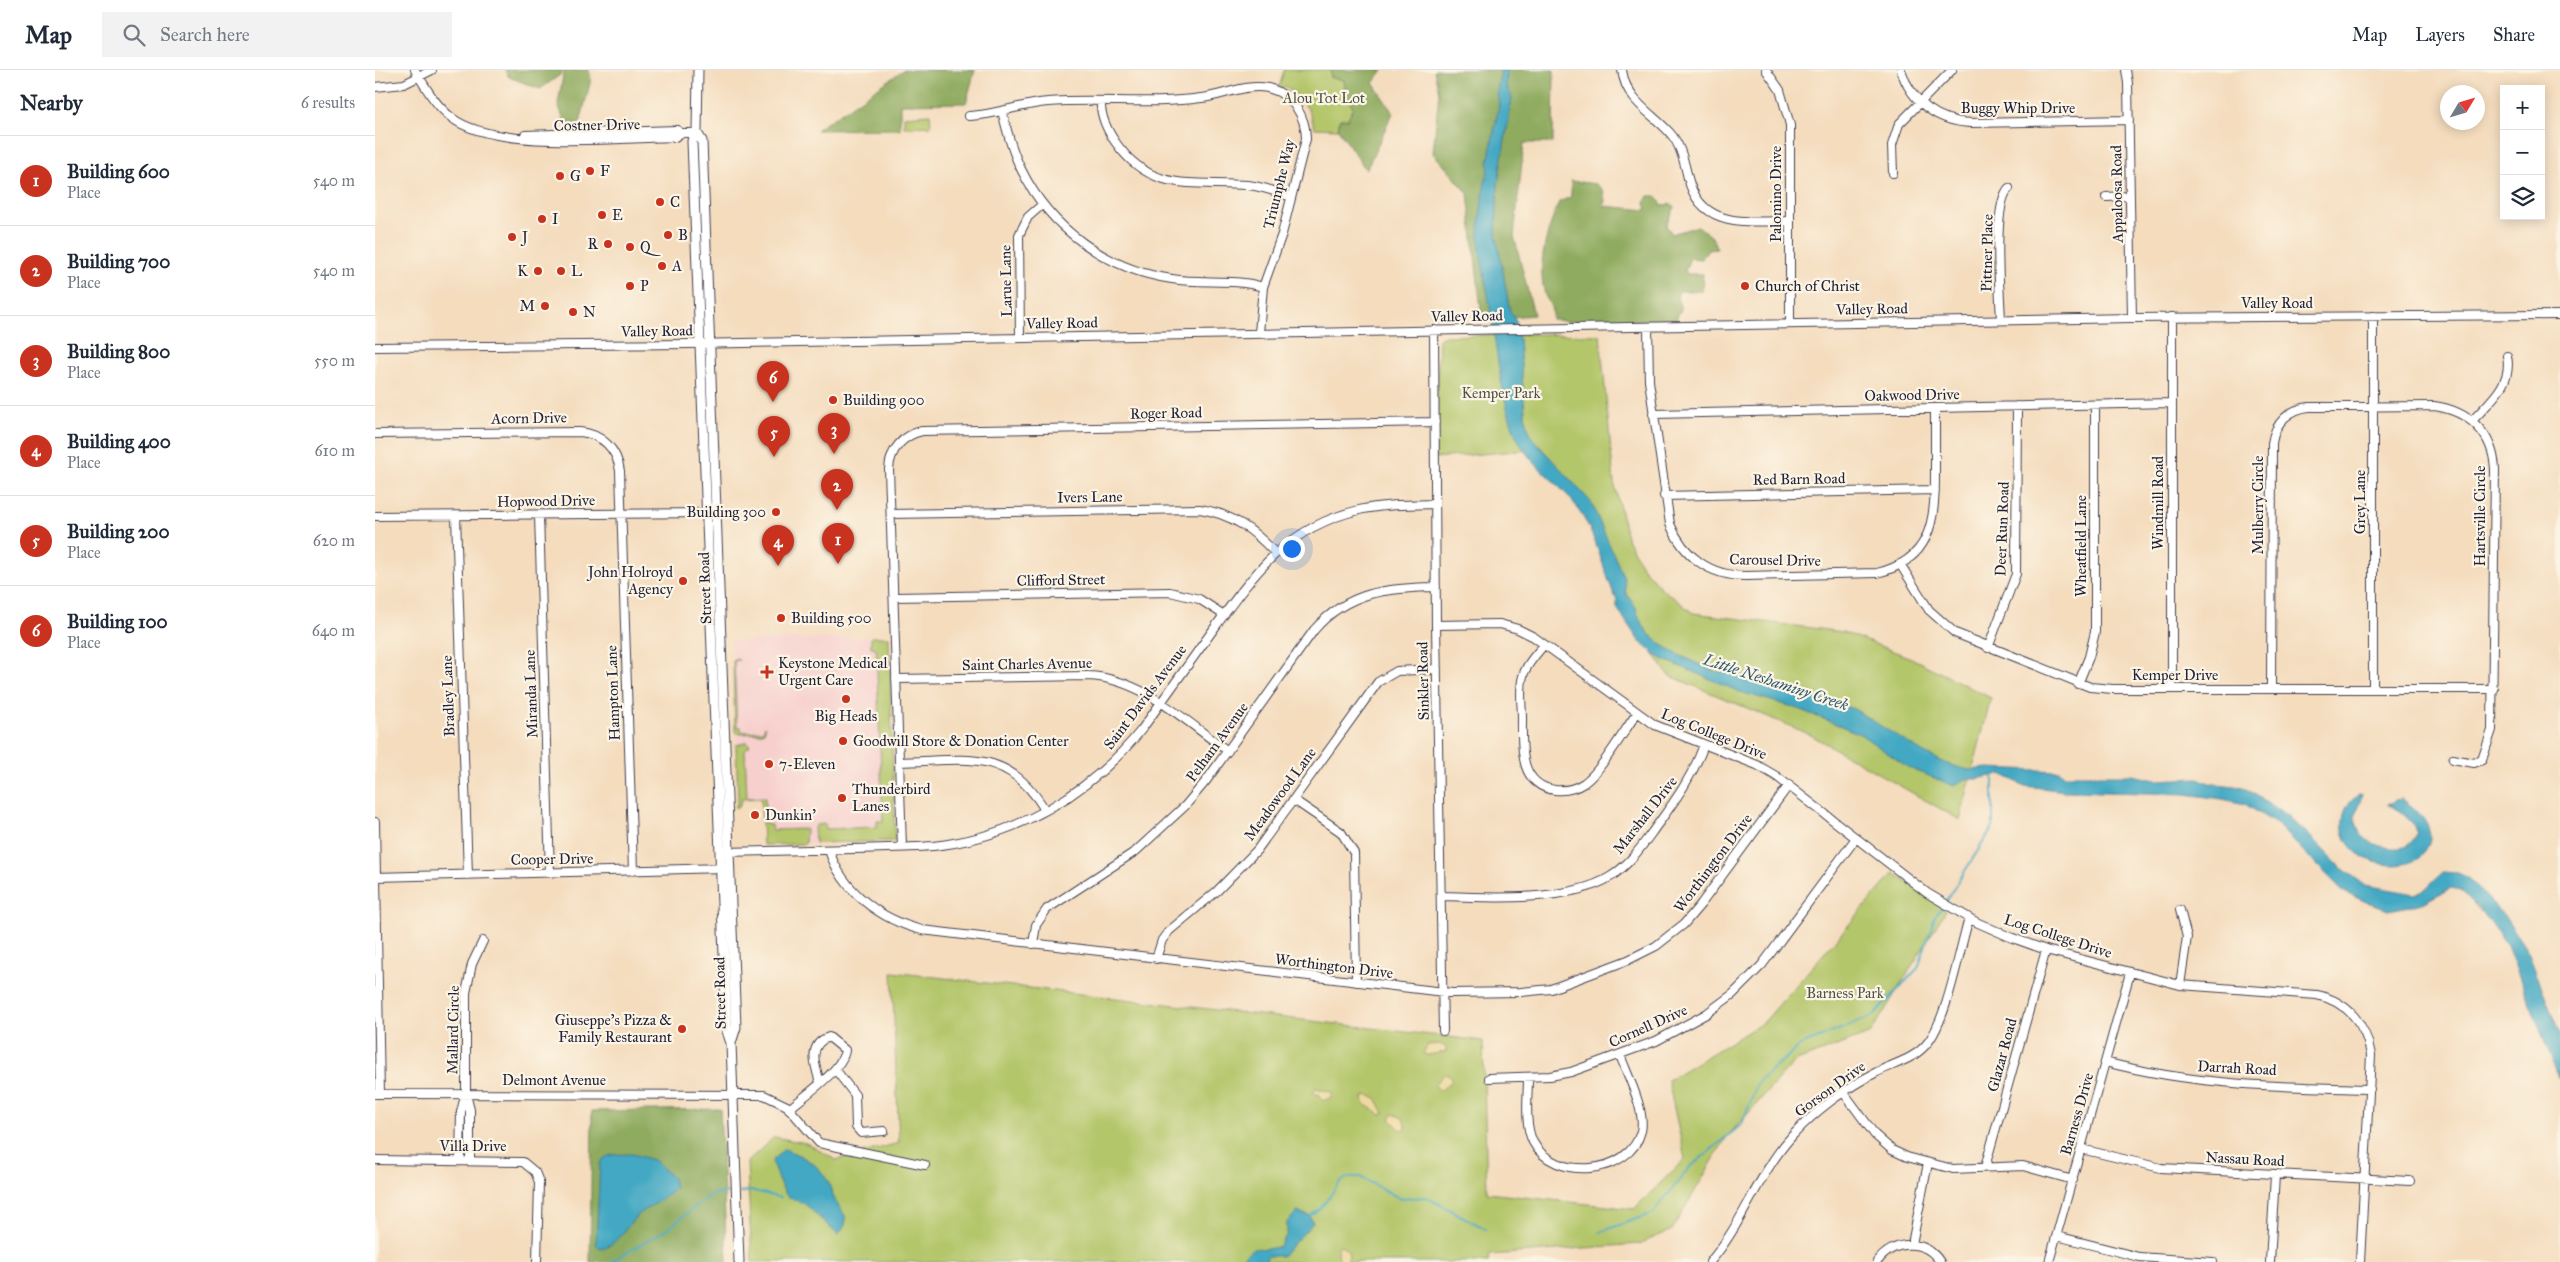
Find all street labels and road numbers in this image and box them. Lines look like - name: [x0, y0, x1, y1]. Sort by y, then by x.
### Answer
- street label: Buggy Whip Drive: [1961, 99, 2075, 117]
- street label: Costner Drive: [554, 115, 640, 135]
- street label: Triumphe Way: [1259, 136, 1299, 231]
- street label: Appaloosa Road: [2107, 144, 2127, 244]
- street label: Palomino Drive: [1767, 146, 1785, 242]
- street label: Pittner Place: [1977, 214, 1997, 292]
- street label: Larue Lane: [996, 245, 1016, 317]
- street label: Valley Road: [2240, 294, 2313, 312]
- street label: Valley Road: [1835, 299, 1909, 319]
- street label: Valley Road: [1430, 306, 1504, 326]
- street label: Valley Road: [1025, 313, 1099, 333]
- street label: Valley Road: [620, 321, 694, 341]
- street label: Oakwood Drive: [1864, 385, 1960, 405]
- street label: Roger Road: [1130, 403, 1203, 423]
- street label: Acorn Drive: [490, 408, 567, 428]
- street label: Windmill Road: [2149, 456, 2167, 550]
- street label: Mulberry Circle: [2249, 456, 2267, 554]
- street label: Hartsville Circle: [2471, 465, 2489, 567]
- street label: Red Barn Road: [1753, 469, 1846, 489]
- street label: Grey Lane: [2351, 470, 2369, 534]
- street label: Deer Run Road: [1991, 481, 2013, 577]
- street label: Ivers Lane: [1057, 487, 1123, 507]
- street label: Hopwood Drive: [497, 491, 595, 511]
- street label: Wheatfield Lane: [2072, 495, 2090, 597]
- street label: Carousel Drive: [1729, 550, 1821, 570]
- street label: Street Road: [695, 551, 715, 625]
- street label: Clifford Street: [1017, 570, 1106, 590]
- street label: Saint Davids Avenue: [1100, 641, 1190, 753]
- street label: Sinkler Road: [1413, 641, 1433, 721]
- street label: Hampton Lane: [602, 645, 624, 741]
- street label: Miranda Lane: [520, 649, 542, 739]
- street label: Saint Charles Avenue: [962, 654, 1092, 674]
- street label: Bradley Lane: [438, 655, 458, 737]
- street label: Kemper Drive: [2132, 666, 2218, 684]
- street label: Pelham Avenue: [1182, 699, 1252, 785]
- street label: Log College Drive: [1659, 705, 1769, 763]
- street label: Meadowood Lane: [1240, 744, 1320, 844]
- street label: Marshall Drive: [1609, 773, 1681, 857]
- street label: Worthington Drive: [1670, 810, 1756, 916]
- street label: Cooper Drive: [510, 849, 594, 869]
- street label: Log College Drive: [2002, 910, 2114, 962]
- street label: Worthington Drive: [1274, 950, 1394, 982]
- street label: Street Road: [710, 956, 730, 1029]
- street label: Mallard Circle: [443, 985, 463, 1075]
- street label: Cornell Drive: [1606, 1001, 1690, 1051]
- street label: Glazar Road: [1984, 1016, 2021, 1094]
- street label: Gorson Drive: [1791, 1057, 1869, 1121]
- street label: Darrah Road: [2197, 1057, 2278, 1079]
- street label: Delmont Avenue: [502, 1071, 606, 1089]
- street label: Barness Drive: [2057, 1071, 2097, 1157]
- street label: Villa Drive: [439, 1137, 506, 1155]
- street label: Nassau Road: [2205, 1148, 2285, 1170]

